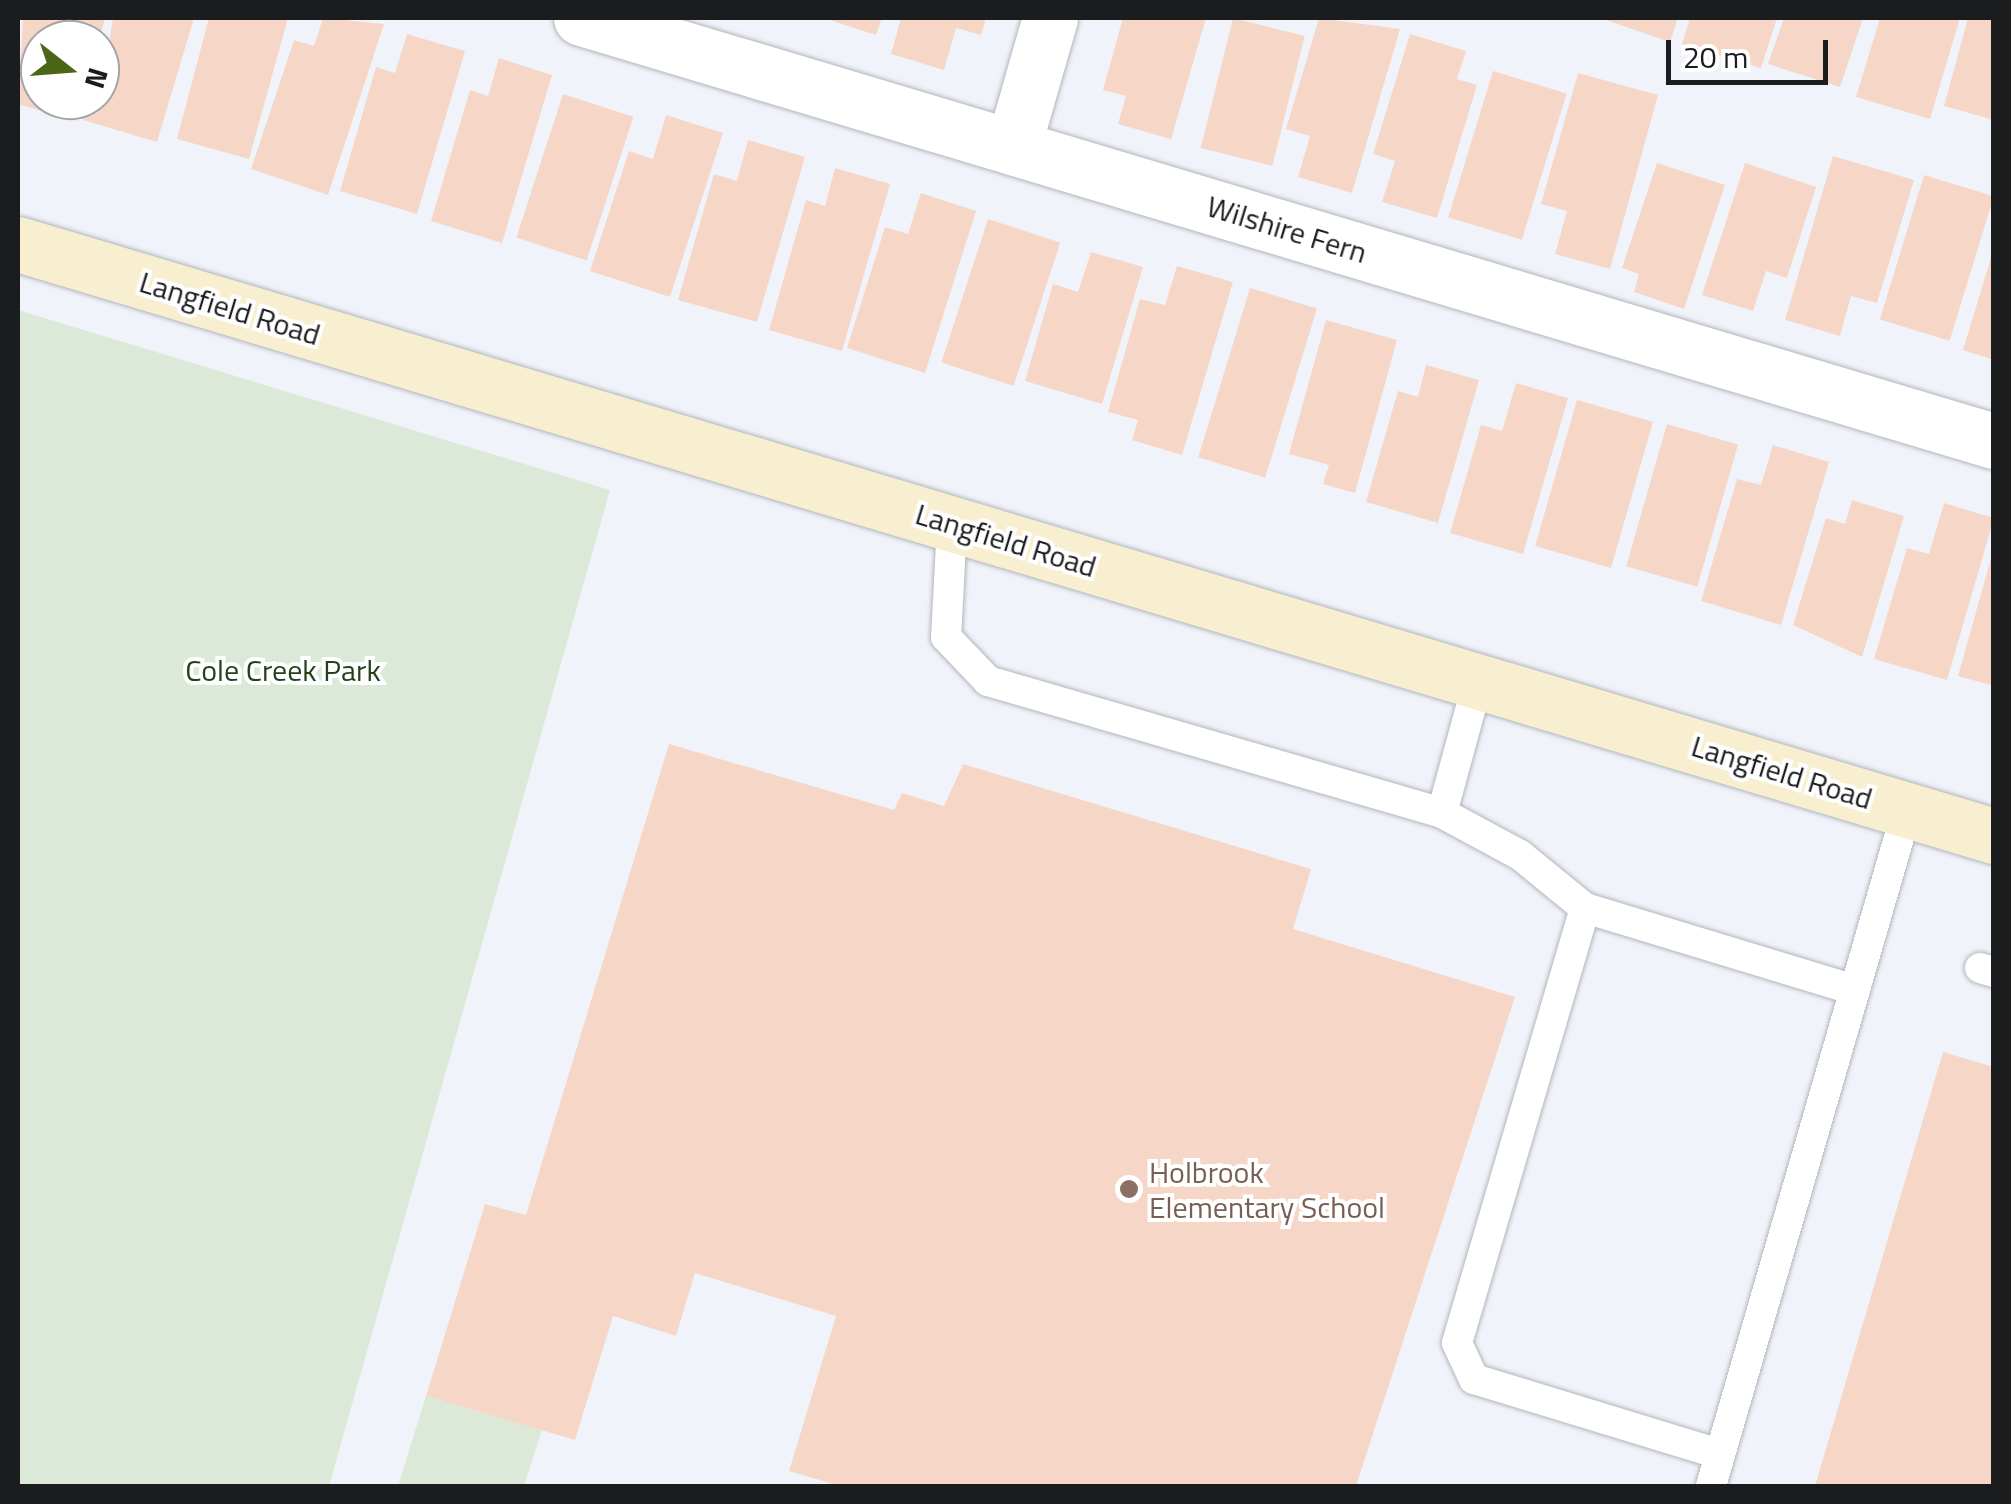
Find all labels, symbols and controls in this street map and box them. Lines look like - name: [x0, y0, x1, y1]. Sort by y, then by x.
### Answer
- north arrow: [20, 20, 120, 120]
- scale bar: [1671, 20, 1834, 82]
- text: 20 m: [1683, 34, 1748, 80]
- text: N: [74, 63, 121, 94]
- street label: Wilshire Fern: [1203, 188, 1371, 270]
- street label: Langfield Road: [135, 263, 325, 353]
- street label: Langfield Road: [911, 495, 1101, 585]
- park label: Cole Creek Park: [185, 652, 381, 688]
- street label: Langfield Road: [1687, 727, 1877, 817]
- place label: Holbrook Elementary School: [1149, 1154, 1385, 1224]
- marker: Holbrook Elementary School: [1118, 1178, 1140, 1200]

